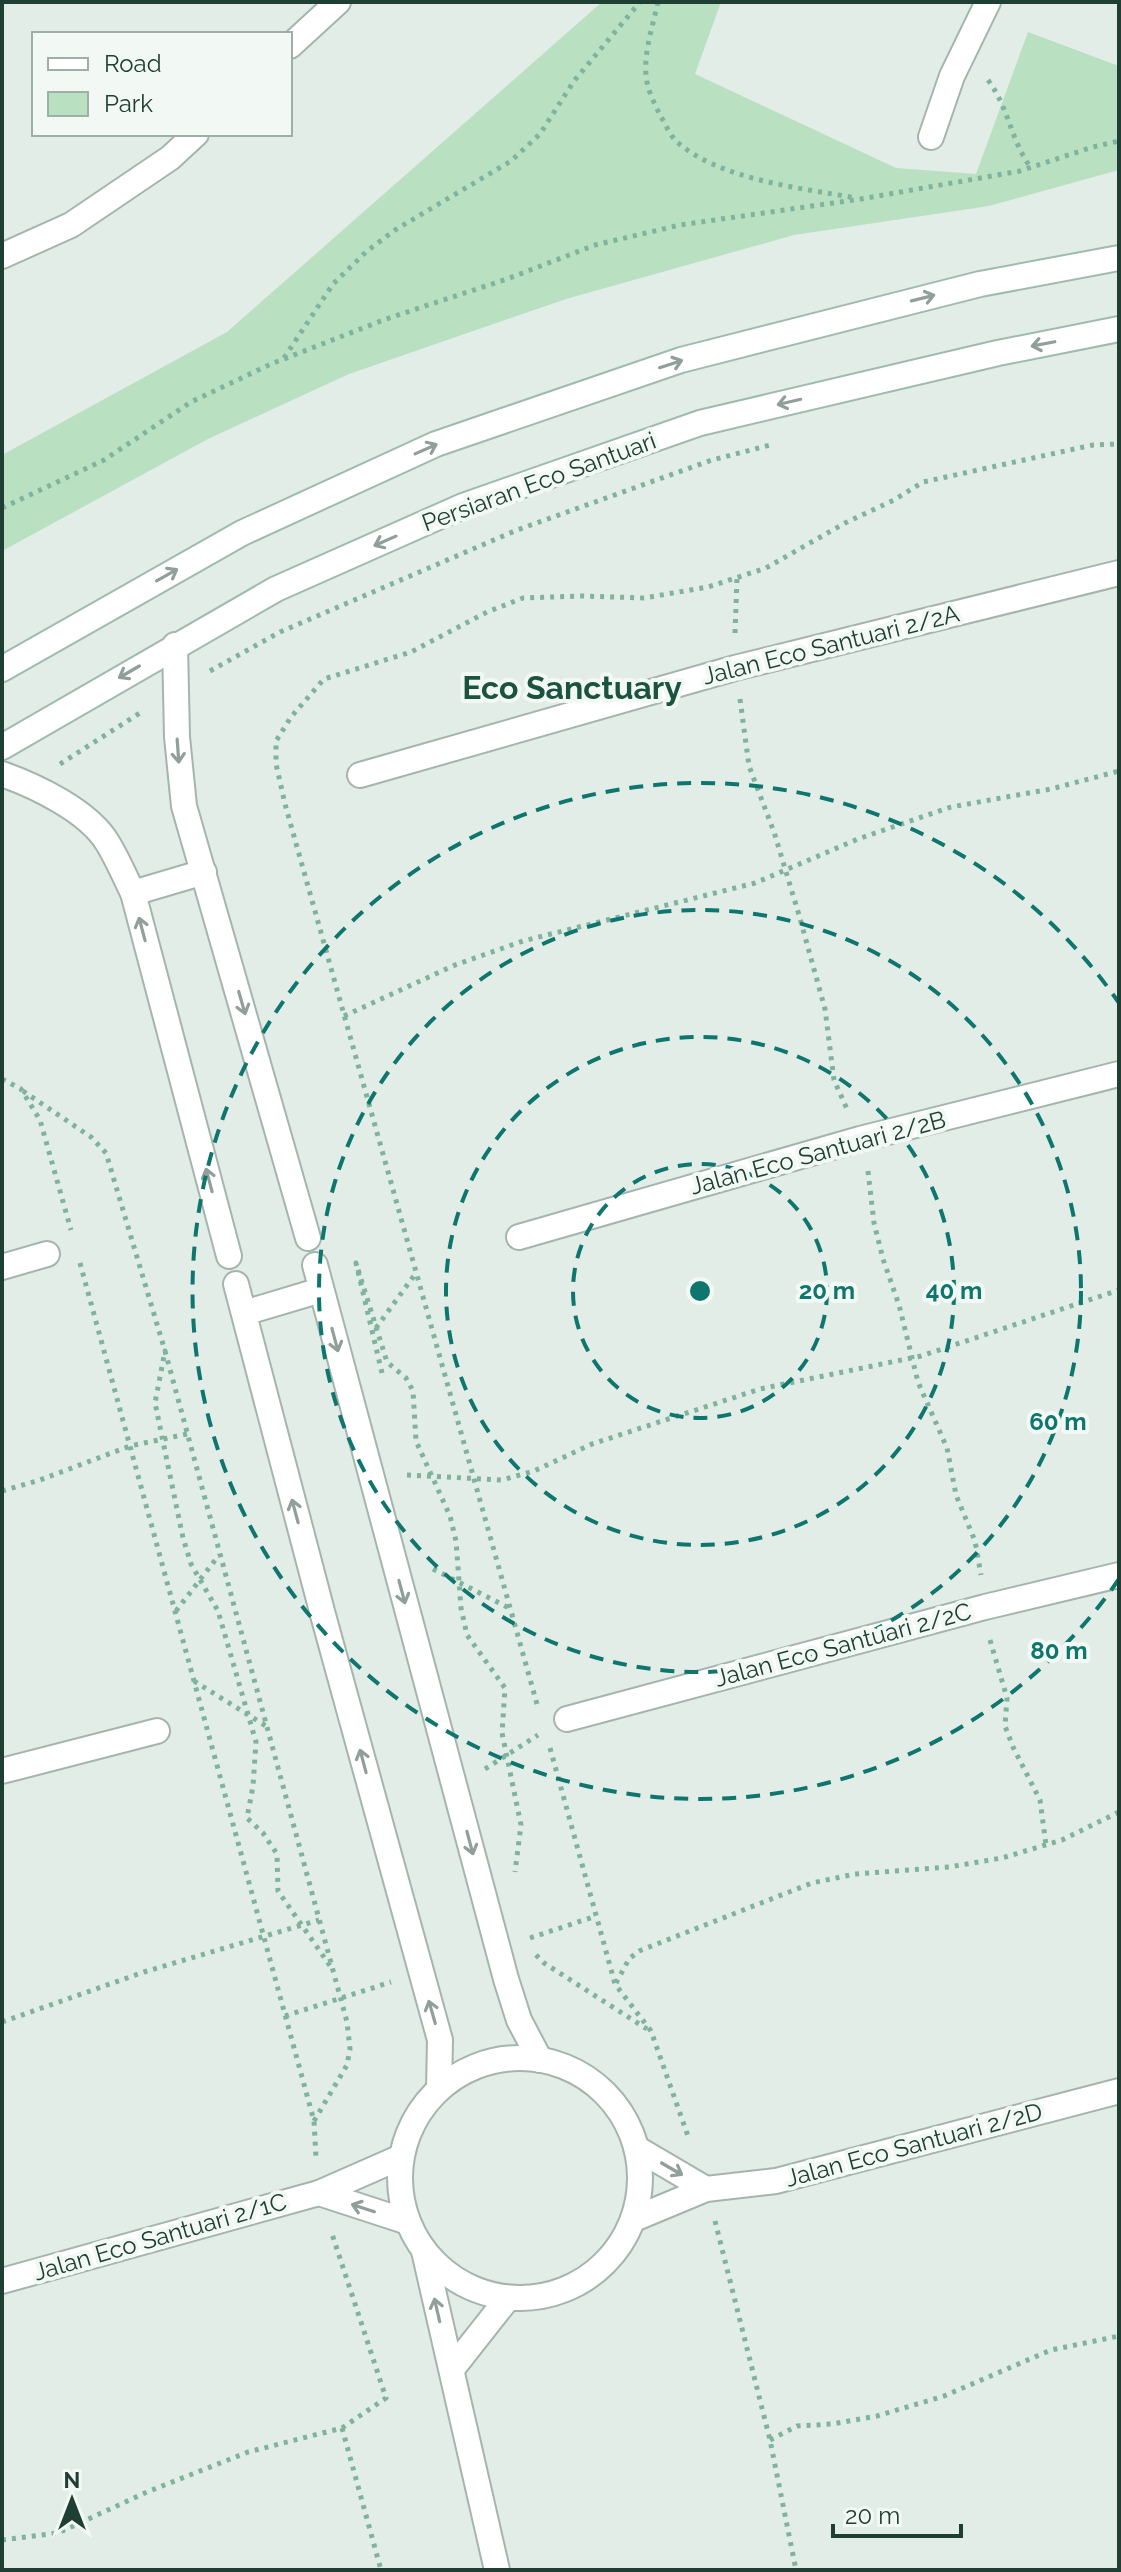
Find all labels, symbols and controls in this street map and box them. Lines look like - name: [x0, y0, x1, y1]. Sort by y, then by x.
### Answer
- legend: [32, 32, 292, 136]
- text: Road: [104, 49, 162, 78]
- text: Park: [104, 89, 153, 118]
- one-way arrow: [910, 290, 936, 305]
- one-way arrow: [1030, 338, 1056, 353]
- one-way arrow: [659, 355, 684, 370]
- one-way arrow: [777, 395, 802, 410]
- street label: Persiaran Eco Santuari: [418, 426, 660, 537]
- one-way arrow: [413, 440, 438, 455]
- one-way arrow: [373, 534, 398, 549]
- one-way arrow: [155, 567, 178, 583]
- street label: Jalan Eco Santuari 2/2A: [699, 599, 962, 690]
- one-way arrow: [118, 664, 141, 680]
- district label: Eco Sanctuary: [462, 669, 682, 706]
- one-way arrow: [171, 737, 186, 764]
- one-way arrow: [134, 917, 149, 943]
- one-way arrow: [235, 989, 250, 1015]
- street label: Jalan Eco Santuari 2/2B: [687, 1104, 949, 1201]
- one-way arrow: [201, 1168, 216, 1194]
- text: 20 m: [799, 1276, 855, 1305]
- text: 40 m: [926, 1276, 982, 1305]
- centre of rings: [686, 1277, 714, 1305]
- one-way arrow: [329, 1327, 344, 1353]
- text: 60 m: [1029, 1407, 1087, 1436]
- one-way arrow: [287, 1498, 302, 1524]
- one-way arrow: [395, 1578, 410, 1604]
- street label: Jalan Eco Santuari 2/2C: [712, 1596, 974, 1693]
- text: 80 m: [1030, 1636, 1088, 1665]
- one-way arrow: [355, 1749, 370, 1775]
- one-way arrow: [464, 1829, 479, 1855]
- one-way arrow: [424, 2000, 439, 2026]
- street label: Jalan Eco Santuari 2/2D: [782, 2096, 1045, 2193]
- one-way arrow: [660, 2161, 683, 2177]
- street label: Jalan Eco Santuari 2/1C: [30, 2187, 290, 2287]
- one-way arrow: [351, 2199, 376, 2214]
- one-way arrow: [429, 2298, 444, 2324]
- north arrow: [32, 2460, 112, 2540]
- text: N: [64, 2467, 80, 2493]
- scale bar: [833, 2488, 961, 2538]
- text: 20 m: [845, 2501, 900, 2530]

